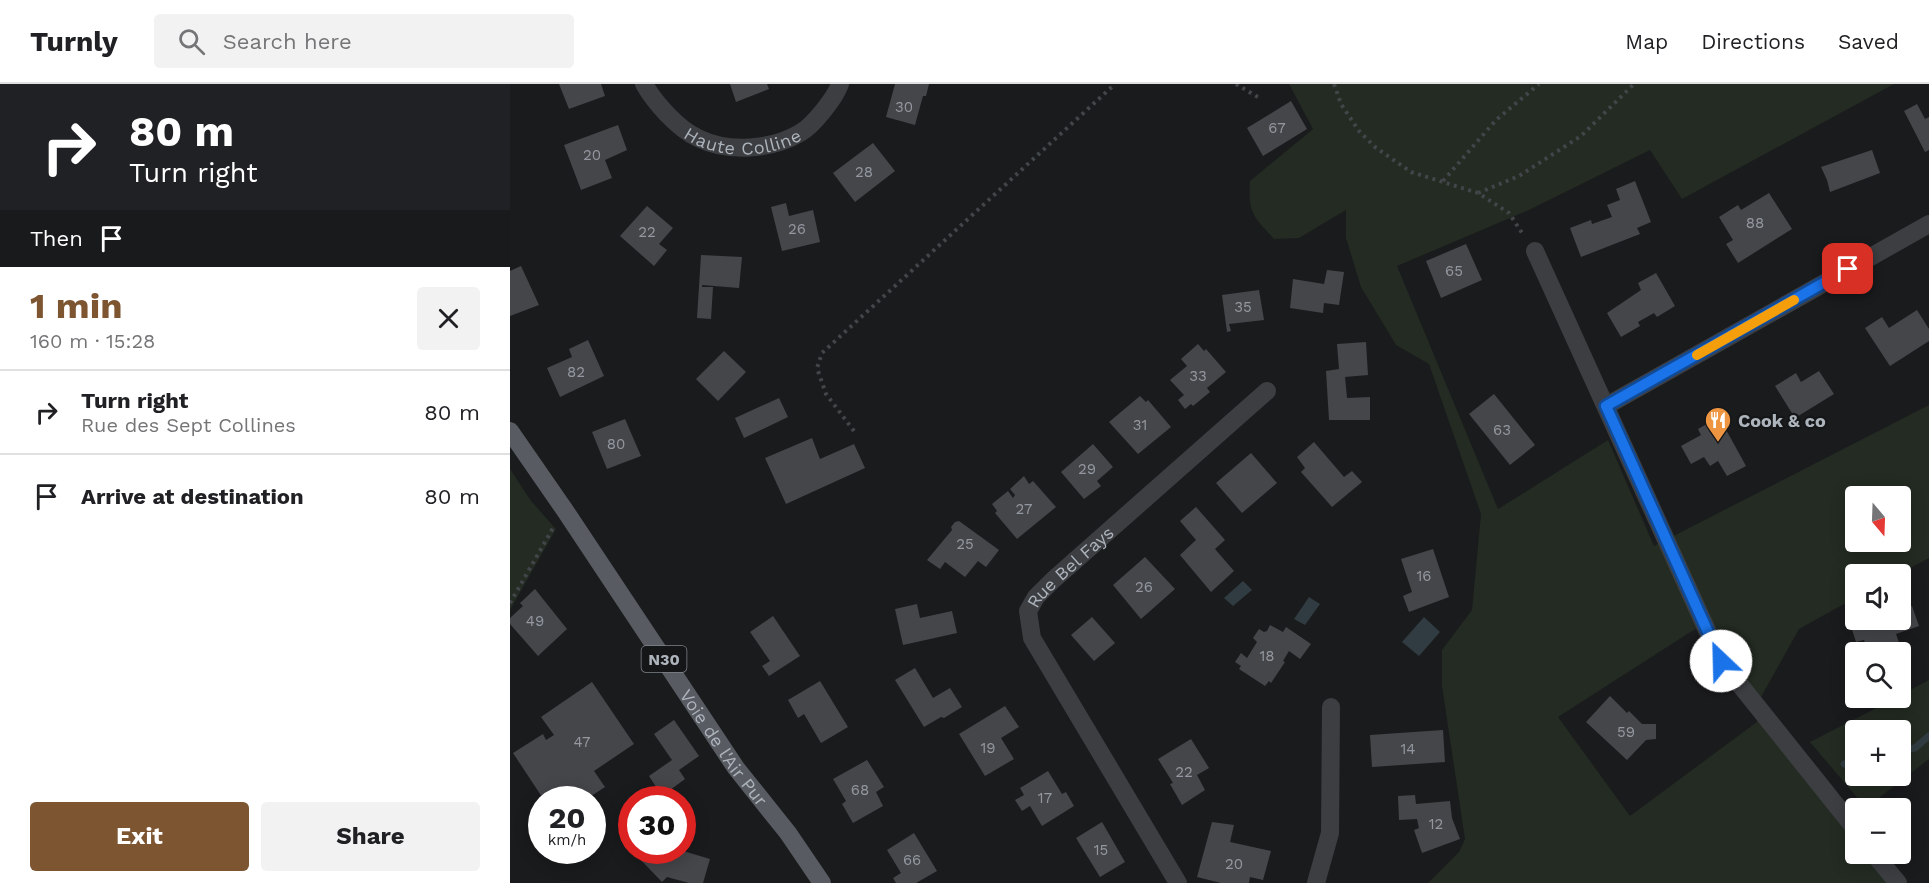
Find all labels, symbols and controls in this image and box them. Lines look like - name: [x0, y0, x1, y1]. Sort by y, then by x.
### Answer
- search box: [154, 14, 574, 68]
- text: Turnly: [30, 25, 118, 58]
- icon: search: [175, 25, 208, 58]
- text: Search here: [223, 29, 352, 54]
- text: Map: [1625, 29, 1668, 54]
- text: Directions: [1701, 29, 1805, 54]
- text: Saved: [1838, 29, 1899, 54]
- house number: 30: [895, 98, 913, 116]
- text: 80 m: [129, 107, 234, 156]
- icon: right: [30, 108, 108, 186]
- street label: Haute Colline: [684, 116, 802, 138]
- house number: 67: [1268, 119, 1286, 137]
- text: Haute Colline: [681, 122, 804, 158]
- house number: 20: [583, 146, 601, 164]
- text: Turn right: [129, 157, 258, 189]
- house number: 28: [855, 163, 873, 181]
- house number: 88: [1746, 214, 1764, 232]
- house number: 26: [788, 220, 806, 238]
- icon: arrive: [95, 222, 128, 255]
- house number: 22: [638, 223, 656, 241]
- text: Then: [30, 226, 83, 251]
- pin: [1822, 243, 1873, 294]
- icon: arrive: [1831, 252, 1864, 285]
- house number: 65: [1445, 262, 1463, 280]
- text: 1 min: [30, 285, 122, 327]
- button: close: [417, 287, 480, 350]
- house number: 35: [1234, 298, 1252, 316]
- text: 160 m · 15:28: [30, 329, 155, 353]
- house number: 82: [567, 363, 585, 381]
- house number: 33: [1189, 367, 1207, 385]
- text: Turn right: [81, 388, 188, 413]
- icon: right: [30, 396, 63, 429]
- text: 80 m: [424, 400, 480, 425]
- restaurant icon: Cook & co: [1703, 405, 1733, 443]
- place label: Cook & co: [1738, 410, 1826, 431]
- text: Rue des Sept Collines: [81, 413, 296, 437]
- house number: 31: [1133, 416, 1147, 434]
- house number: 63: [1493, 421, 1511, 439]
- house number: 80: [607, 435, 625, 453]
- house number: 29: [1078, 460, 1096, 478]
- icon: arrive: [30, 480, 63, 513]
- text: Arrive at destination: [81, 484, 304, 509]
- text: 80 m: [424, 484, 480, 509]
- north arrow: [1845, 486, 1911, 552]
- map controls: [1845, 486, 1911, 864]
- house number: 27: [1016, 500, 1032, 518]
- street label: Rue Bel Fays: [1022, 521, 1118, 611]
- house number: 25: [956, 535, 974, 553]
- button: sound: [1845, 564, 1911, 630]
- house number: 16: [1417, 567, 1431, 585]
- house number: 26: [1135, 578, 1153, 596]
- house number: 49: [526, 612, 544, 630]
- position arrow: [1689, 629, 1753, 693]
- button: search: [1845, 642, 1911, 708]
- road number: N30: [642, 646, 686, 672]
- house number: 18: [1259, 647, 1275, 665]
- street label: Voie de l'Air Pur: [676, 685, 772, 810]
- button: +: [1845, 720, 1911, 786]
- house number: 59: [1617, 723, 1635, 741]
- house number: 47: [574, 733, 590, 751]
- house number: 19: [980, 739, 996, 757]
- house number: 14: [1400, 740, 1416, 758]
- house number: 22: [1175, 763, 1193, 781]
- house number: 68: [851, 781, 869, 799]
- speed limit sign: 30: [618, 786, 696, 864]
- house number: 17: [1038, 789, 1052, 807]
- button: −: [1845, 798, 1911, 864]
- text: 20: [548, 800, 586, 835]
- button: Exit: [30, 802, 249, 871]
- button: Share: [261, 802, 480, 871]
- house number: 12: [1429, 815, 1443, 833]
- text: km/h: [548, 831, 586, 849]
- house number: 15: [1094, 841, 1108, 859]
- house number: 66: [903, 851, 921, 869]
- house number: 20: [1225, 855, 1243, 873]

